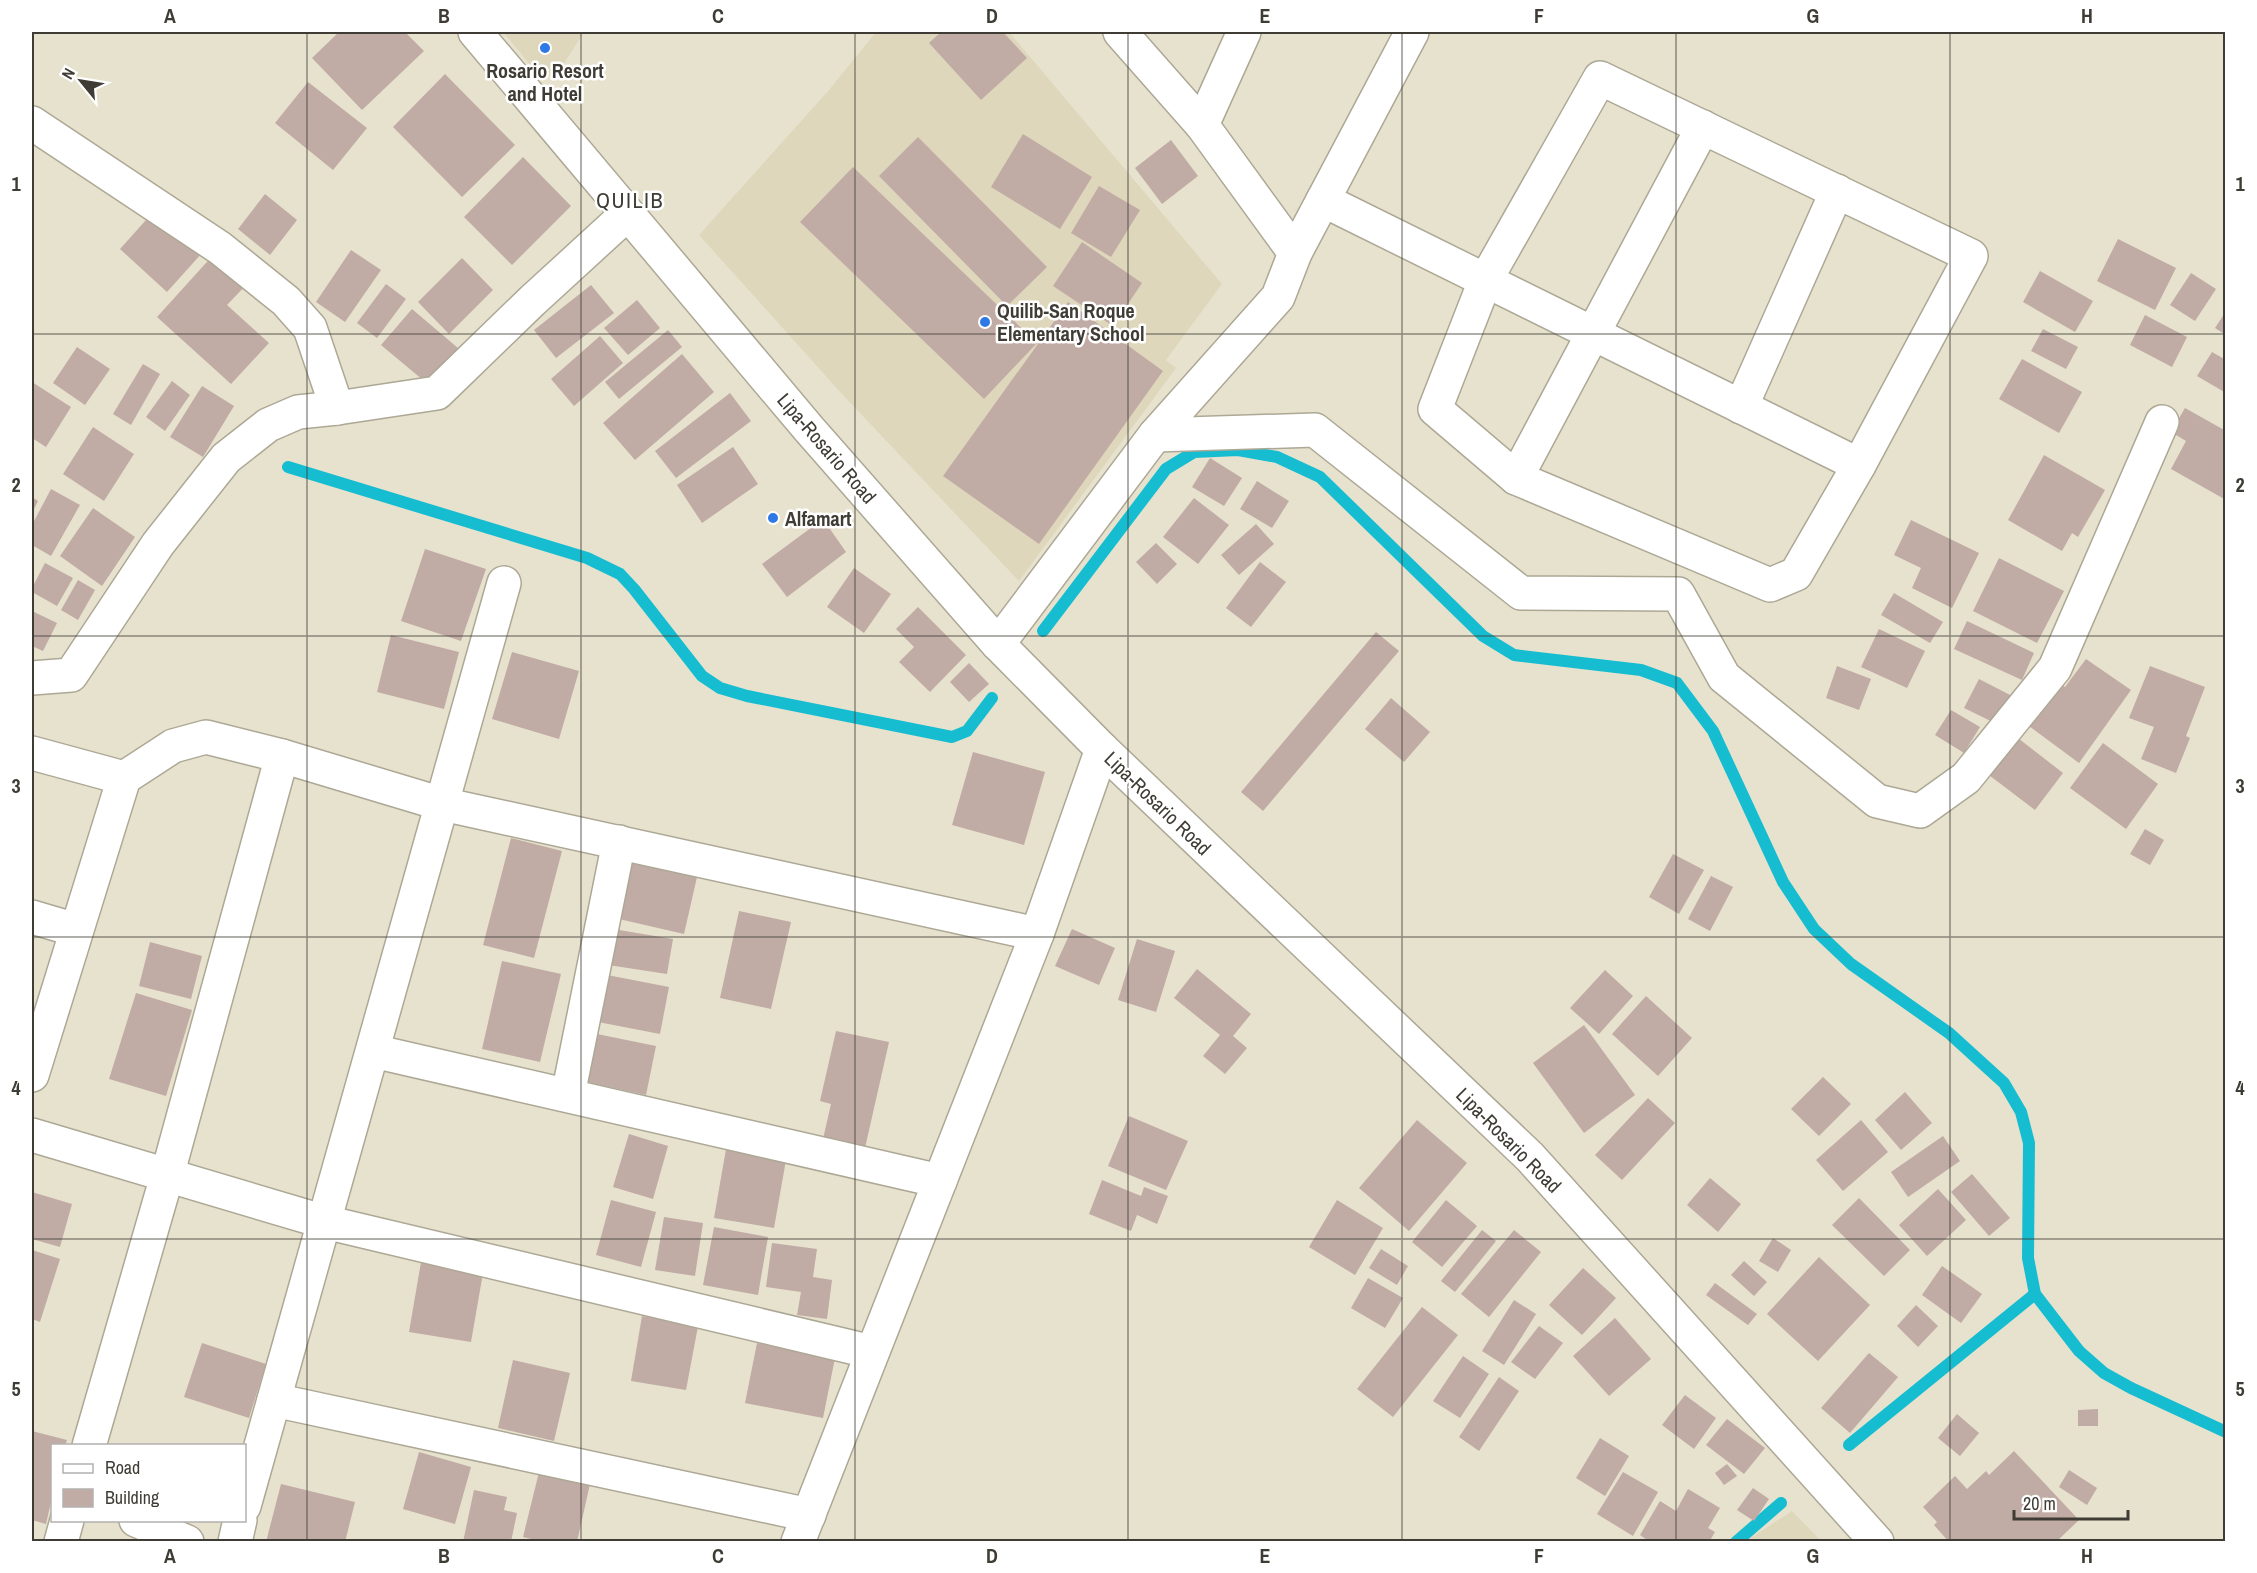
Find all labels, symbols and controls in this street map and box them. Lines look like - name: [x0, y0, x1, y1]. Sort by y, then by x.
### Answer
- text: A: [164, 2, 176, 29]
- text: B: [438, 2, 450, 29]
- text: C: [712, 2, 724, 29]
- text: D: [986, 2, 998, 29]
- text: E: [1260, 2, 1271, 29]
- text: F: [1534, 2, 1544, 29]
- text: G: [1807, 2, 1819, 29]
- text: H: [2081, 2, 2093, 29]
- marker: Rosario Resort and Hotel: [538, 41, 552, 55]
- north arrow: [51, 51, 111, 111]
- place label: Rosario Resort and Hotel: [486, 57, 604, 107]
- text: N: [56, 64, 80, 83]
- text: 1: [11, 170, 21, 197]
- text: 1: [2235, 170, 2245, 197]
- district label: QUILIB: [596, 185, 664, 215]
- place label: Quilib-San Roque Elementary School: [997, 297, 1145, 347]
- marker: Quilib-San Roque Elementary School: [978, 315, 992, 329]
- street label: Lipa-Rosario Road: [771, 387, 883, 509]
- text: 2: [11, 471, 21, 498]
- text: 2: [2235, 471, 2245, 498]
- place label: Alfamart: [785, 505, 852, 532]
- marker: Alfamart: [766, 511, 780, 525]
- street label: Lipa-Rosario Road: [1099, 745, 1217, 861]
- text: 3: [11, 772, 21, 799]
- text: 3: [2235, 772, 2245, 799]
- text: 4: [11, 1074, 21, 1101]
- text: 4: [2235, 1074, 2245, 1101]
- street label: Lipa-Rosario Road: [1450, 1081, 1568, 1199]
- text: 5: [11, 1375, 21, 1402]
- text: 5: [2235, 1375, 2245, 1402]
- legend: [51, 1444, 246, 1522]
- text: Road: [105, 1455, 140, 1480]
- scale bar: [2014, 1483, 2128, 1521]
- text: Building: [105, 1485, 160, 1510]
- text: 20 m: [2023, 1491, 2056, 1516]
- text: A: [164, 1542, 176, 1569]
- text: B: [438, 1542, 450, 1569]
- text: C: [712, 1542, 724, 1569]
- text: D: [986, 1542, 998, 1569]
- text: E: [1260, 1542, 1271, 1569]
- text: F: [1534, 1542, 1544, 1569]
- text: G: [1807, 1542, 1819, 1569]
- text: H: [2081, 1542, 2093, 1569]

